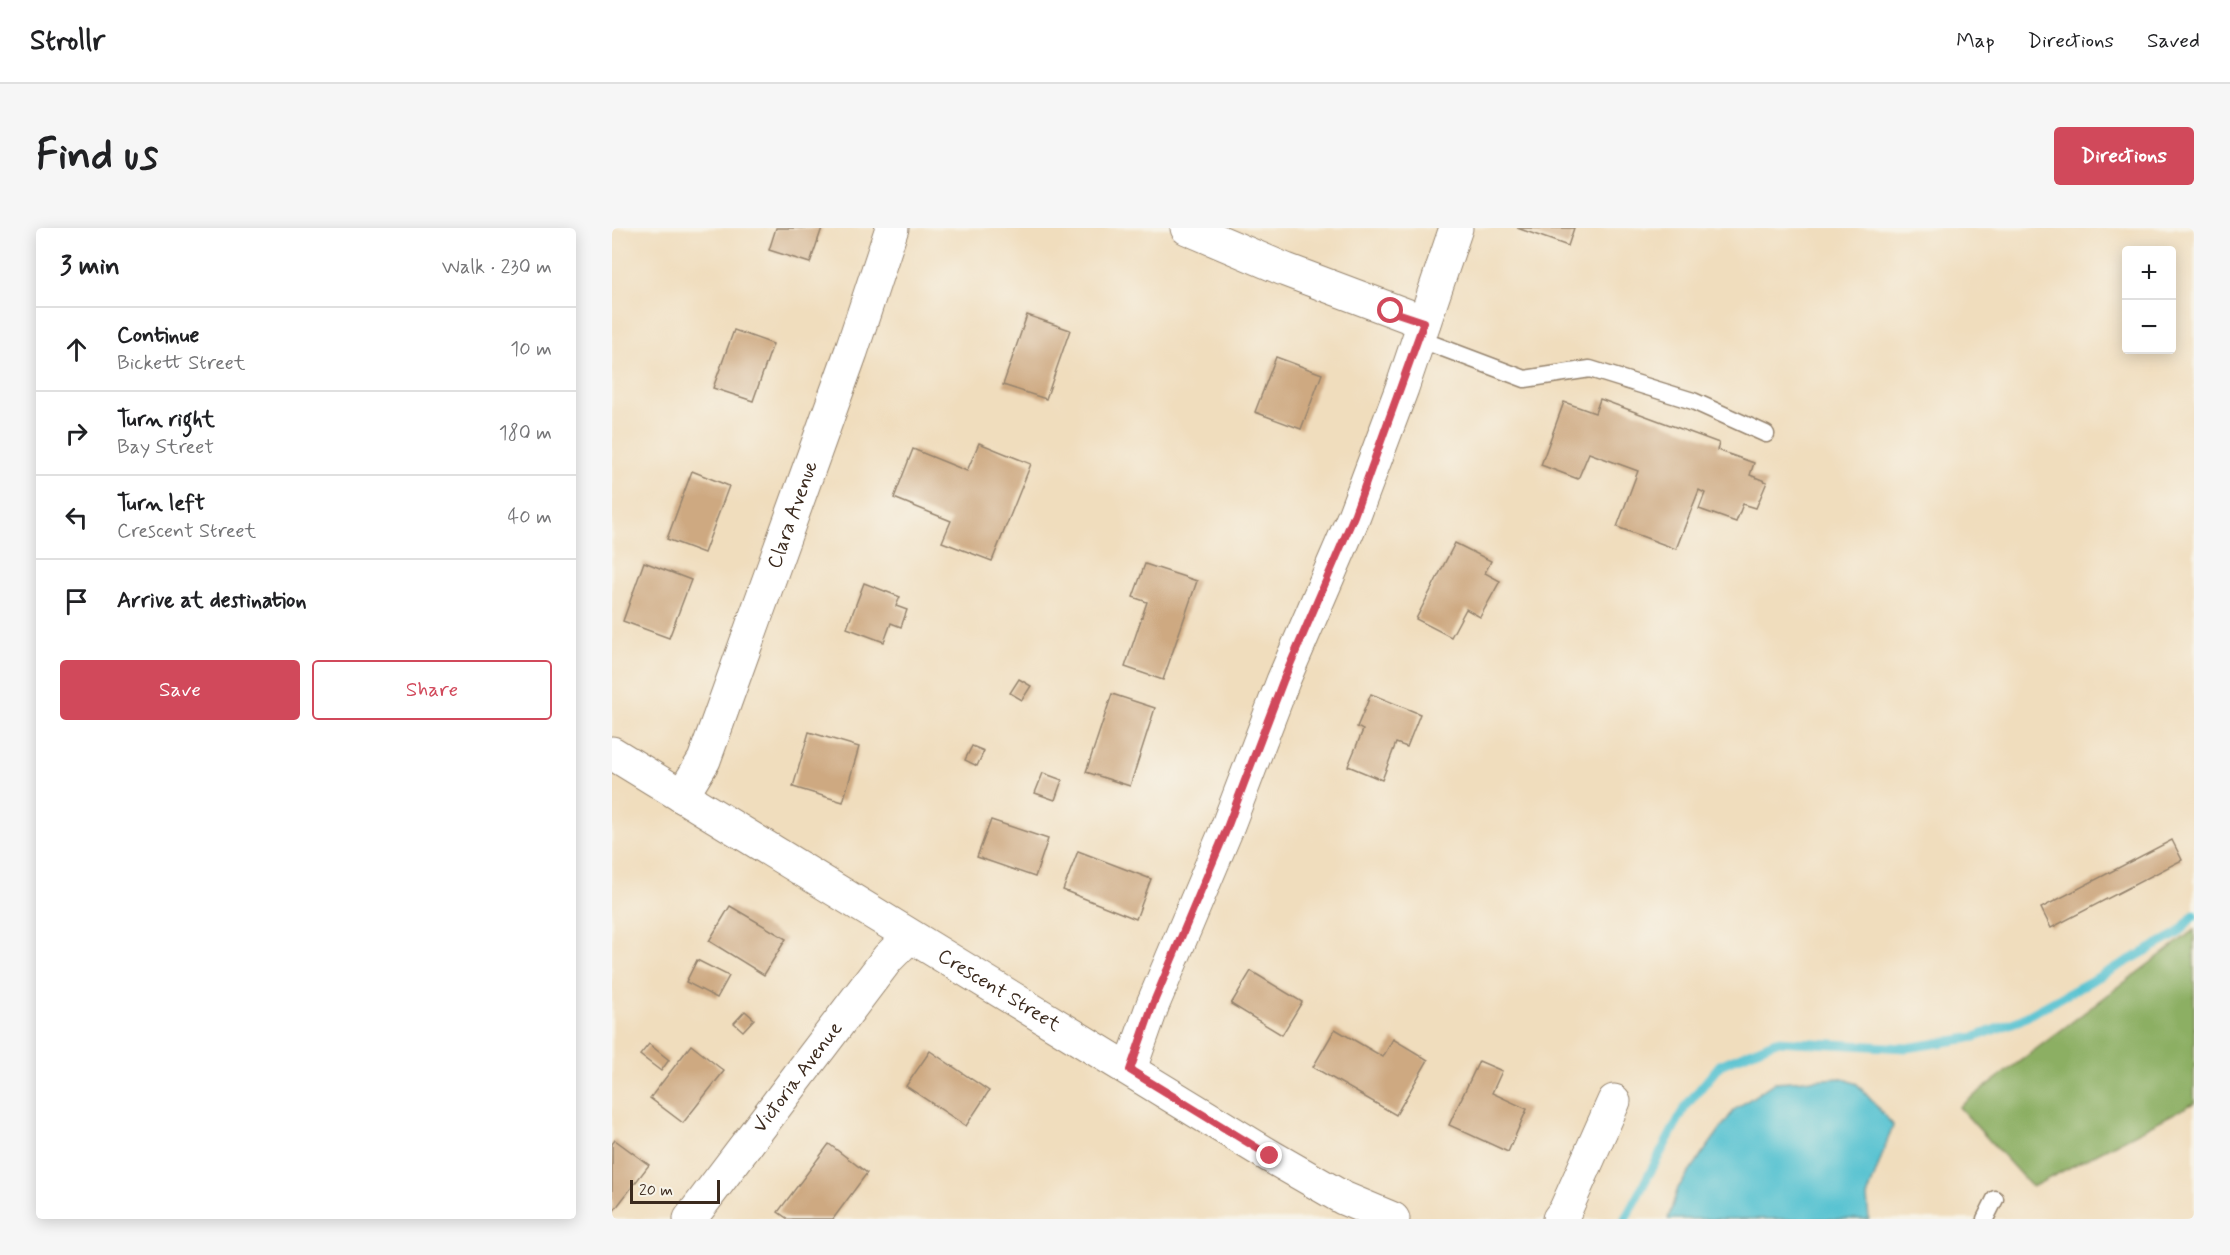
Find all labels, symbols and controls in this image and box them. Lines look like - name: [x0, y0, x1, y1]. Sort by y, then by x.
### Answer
- text: Strollr: [30, 23, 105, 60]
- text: Map: [1956, 27, 1995, 55]
- text: Directions: [2028, 27, 2114, 55]
- text: Saved: [2147, 27, 2200, 55]
- button: Directions: [2054, 127, 2194, 185]
- text: Find us: [36, 129, 158, 184]
- map controls: [2122, 246, 2176, 354]
- button: +: [2122, 246, 2176, 300]
- text: 3 min: [60, 250, 120, 284]
- text: Walk · 230 m: [442, 254, 552, 281]
- route start: [1377, 297, 1403, 323]
- button: −: [2122, 300, 2176, 354]
- text: Continue: [117, 322, 199, 350]
- icon: ahead: [60, 333, 93, 366]
- text: 10 m: [510, 336, 552, 363]
- text: Bickett Street: [117, 350, 246, 377]
- text: Turn right: [117, 406, 215, 434]
- icon: right: [60, 417, 93, 450]
- text: 180 m: [499, 420, 552, 447]
- text: Bay Street: [117, 434, 214, 461]
- street label: Clara Avenue: [761, 457, 824, 572]
- text: Turn left: [117, 490, 205, 518]
- icon: left: [60, 501, 93, 534]
- text: 40 m: [508, 504, 552, 531]
- text: Crescent Street: [117, 518, 256, 545]
- icon: arrive: [60, 585, 93, 618]
- text: Arrive at destination: [117, 587, 307, 615]
- button: Save: [60, 660, 300, 720]
- button: Share: [312, 660, 552, 720]
- street label: Crescent Street: [933, 942, 1066, 1038]
- street label: Victoria Avenue: [746, 1016, 849, 1139]
- route end: [1256, 1142, 1282, 1168]
- scale bar: [630, 1177, 720, 1204]
- text: 20 m: [639, 1180, 673, 1201]

